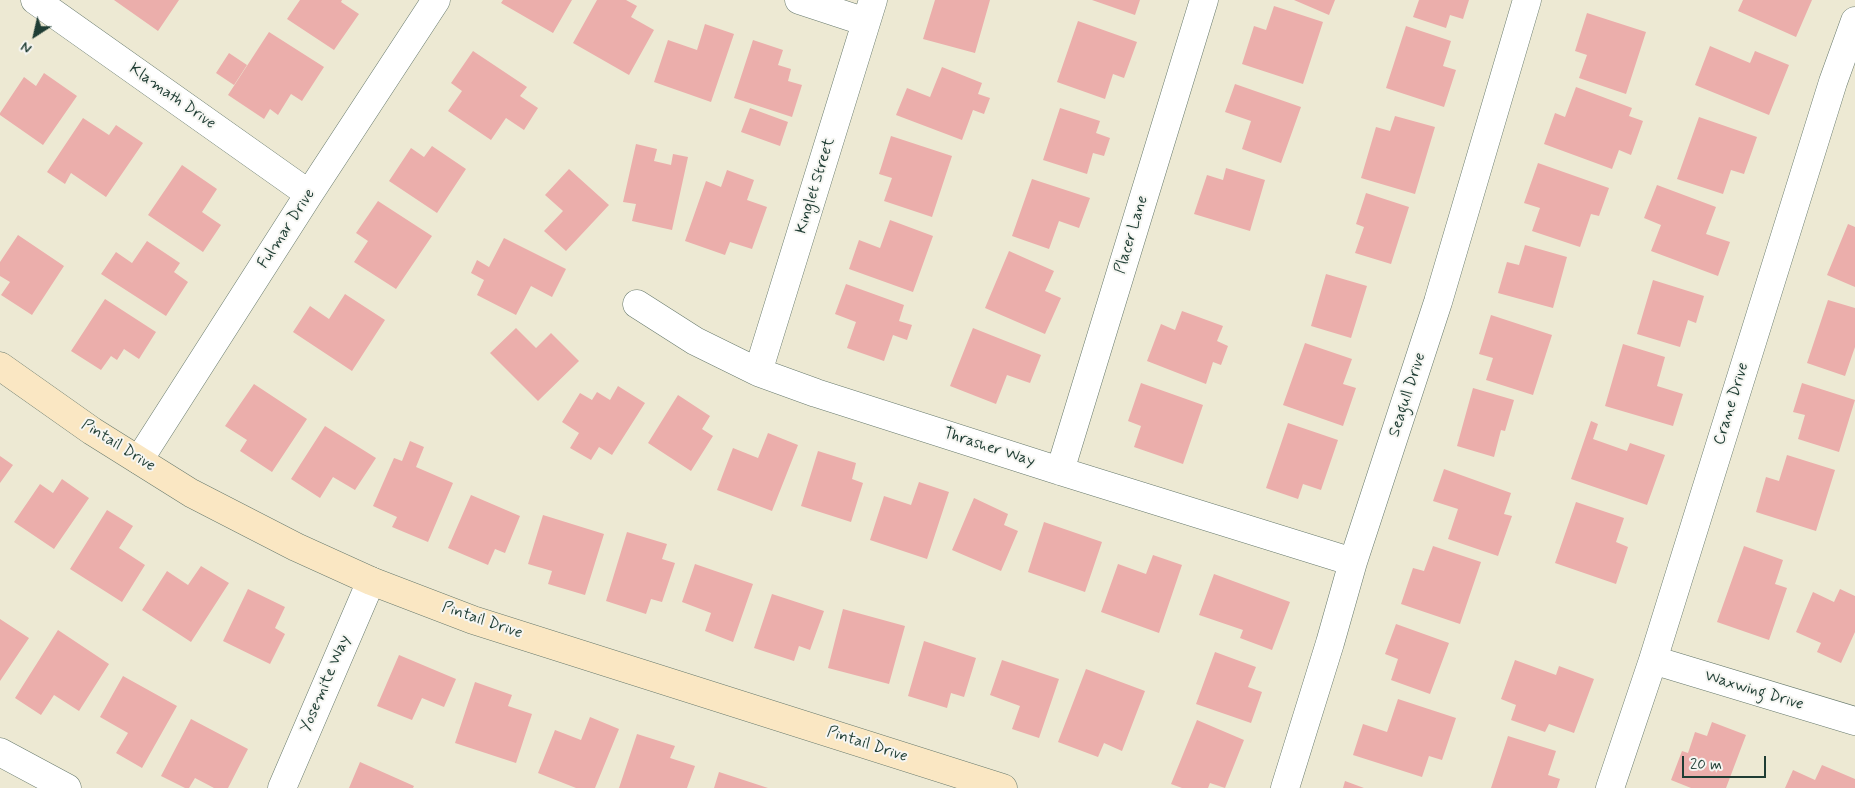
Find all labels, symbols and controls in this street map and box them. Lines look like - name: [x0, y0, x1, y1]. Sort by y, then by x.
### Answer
- north arrow: [10, 10, 60, 60]
- text: N: [17, 37, 35, 57]
- street label: Klamath Drive: [125, 60, 219, 134]
- street label: Kinglet Street: [792, 136, 840, 236]
- street label: Fulmar Drive: [254, 186, 320, 272]
- street label: Placer Lane: [1111, 194, 1153, 276]
- street label: Seagull Drive: [1385, 350, 1431, 440]
- street label: Crane Drive: [1710, 360, 1754, 448]
- street label: Pintail Drive: [77, 416, 159, 476]
- street label: Thrasher Way: [941, 424, 1037, 472]
- street label: Pintail Drive: [439, 598, 525, 644]
- street label: Yosemite Way: [297, 632, 355, 736]
- street label: Waxwing Drive: [1702, 667, 1806, 715]
- street label: Pintail Drive: [824, 723, 910, 767]
- scale bar: [1685, 746, 1769, 778]
- text: 20 m: [1690, 755, 1722, 775]

